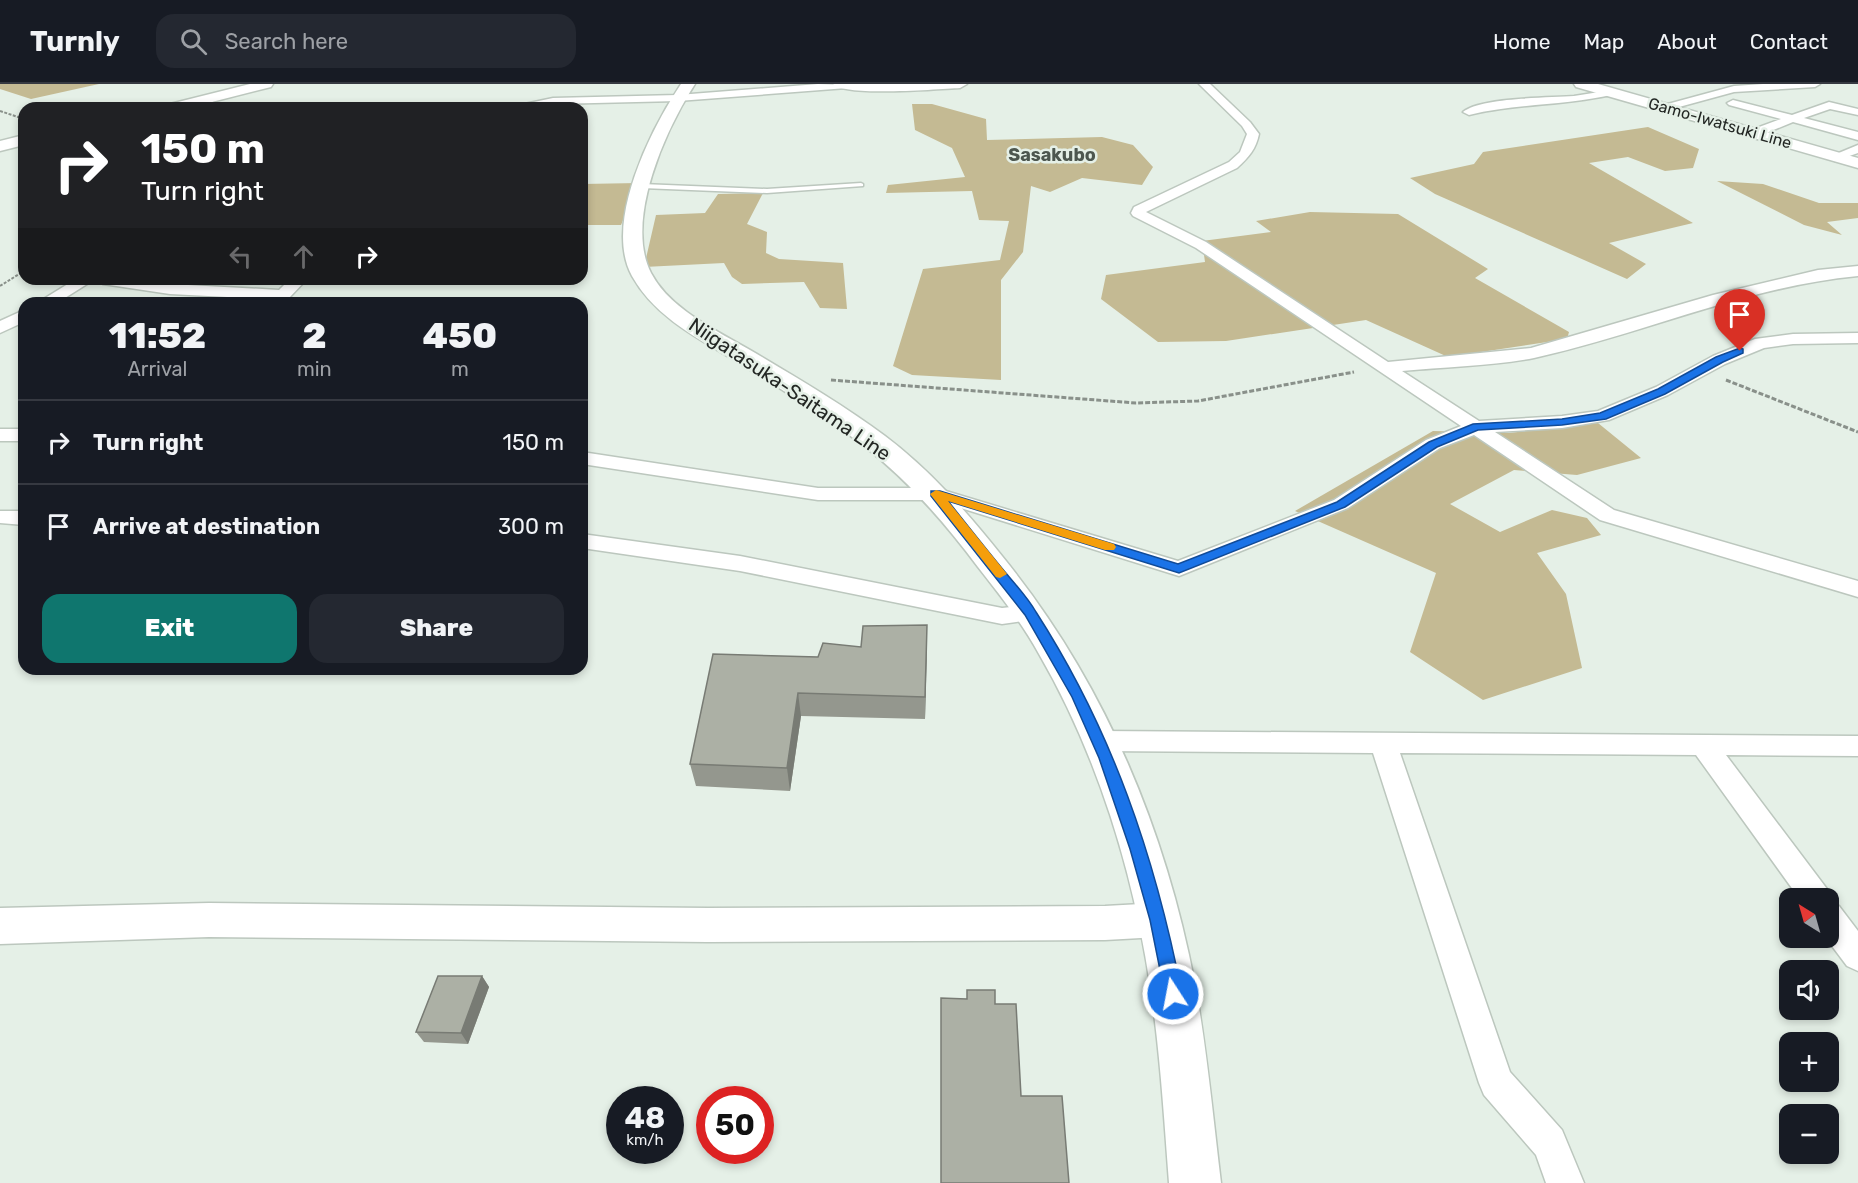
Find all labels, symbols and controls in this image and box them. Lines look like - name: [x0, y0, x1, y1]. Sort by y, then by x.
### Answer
- search box: [156, 14, 576, 68]
- text: Turnly: [30, 25, 120, 58]
- icon: search: [177, 25, 210, 58]
- text: Search here: [225, 28, 348, 55]
- text: Home: [1493, 29, 1550, 54]
- text: Map: [1583, 29, 1624, 54]
- text: About: [1657, 29, 1717, 54]
- text: Contact: [1750, 29, 1828, 54]
- street label: Gamo-Iwatsuki Line: [1646, 93, 1794, 153]
- text: 150 m: [141, 124, 265, 174]
- icon: right: [42, 126, 120, 204]
- district label: Sasakubo: [1008, 144, 1096, 166]
- text: Turn right: [141, 175, 264, 207]
- icon: left: [224, 240, 257, 273]
- icon: ahead: [287, 240, 320, 273]
- icon: right: [350, 240, 383, 273]
- pin: [1714, 289, 1765, 351]
- icon: arrive: [1723, 298, 1756, 331]
- street label: Niigatasuka-Saitama Line: [684, 312, 896, 466]
- text: 11:52: [109, 314, 206, 357]
- text: 2: [302, 314, 327, 357]
- text: 450: [422, 314, 497, 357]
- text: Arrival: [127, 357, 187, 381]
- text: min: [297, 357, 332, 381]
- text: m: [451, 357, 469, 381]
- icon: right: [42, 426, 75, 459]
- text: Turn right: [93, 429, 203, 456]
- text: 150 m: [503, 429, 564, 456]
- icon: arrive: [42, 510, 75, 543]
- text: Arrive at destination: [93, 513, 320, 540]
- text: 300 m: [498, 513, 564, 540]
- button: Exit: [42, 594, 297, 663]
- button: Share: [309, 594, 564, 663]
- north arrow: [1779, 888, 1839, 948]
- map controls: [1779, 888, 1839, 1164]
- button: sound: [1779, 960, 1839, 1020]
- position arrow: [1141, 962, 1205, 1026]
- button: +: [1779, 1032, 1839, 1092]
- speed limit sign: 50: [696, 1086, 774, 1164]
- text: 48: [625, 1100, 665, 1136]
- button: −: [1779, 1104, 1839, 1164]
- text: km/h: [626, 1131, 664, 1149]

